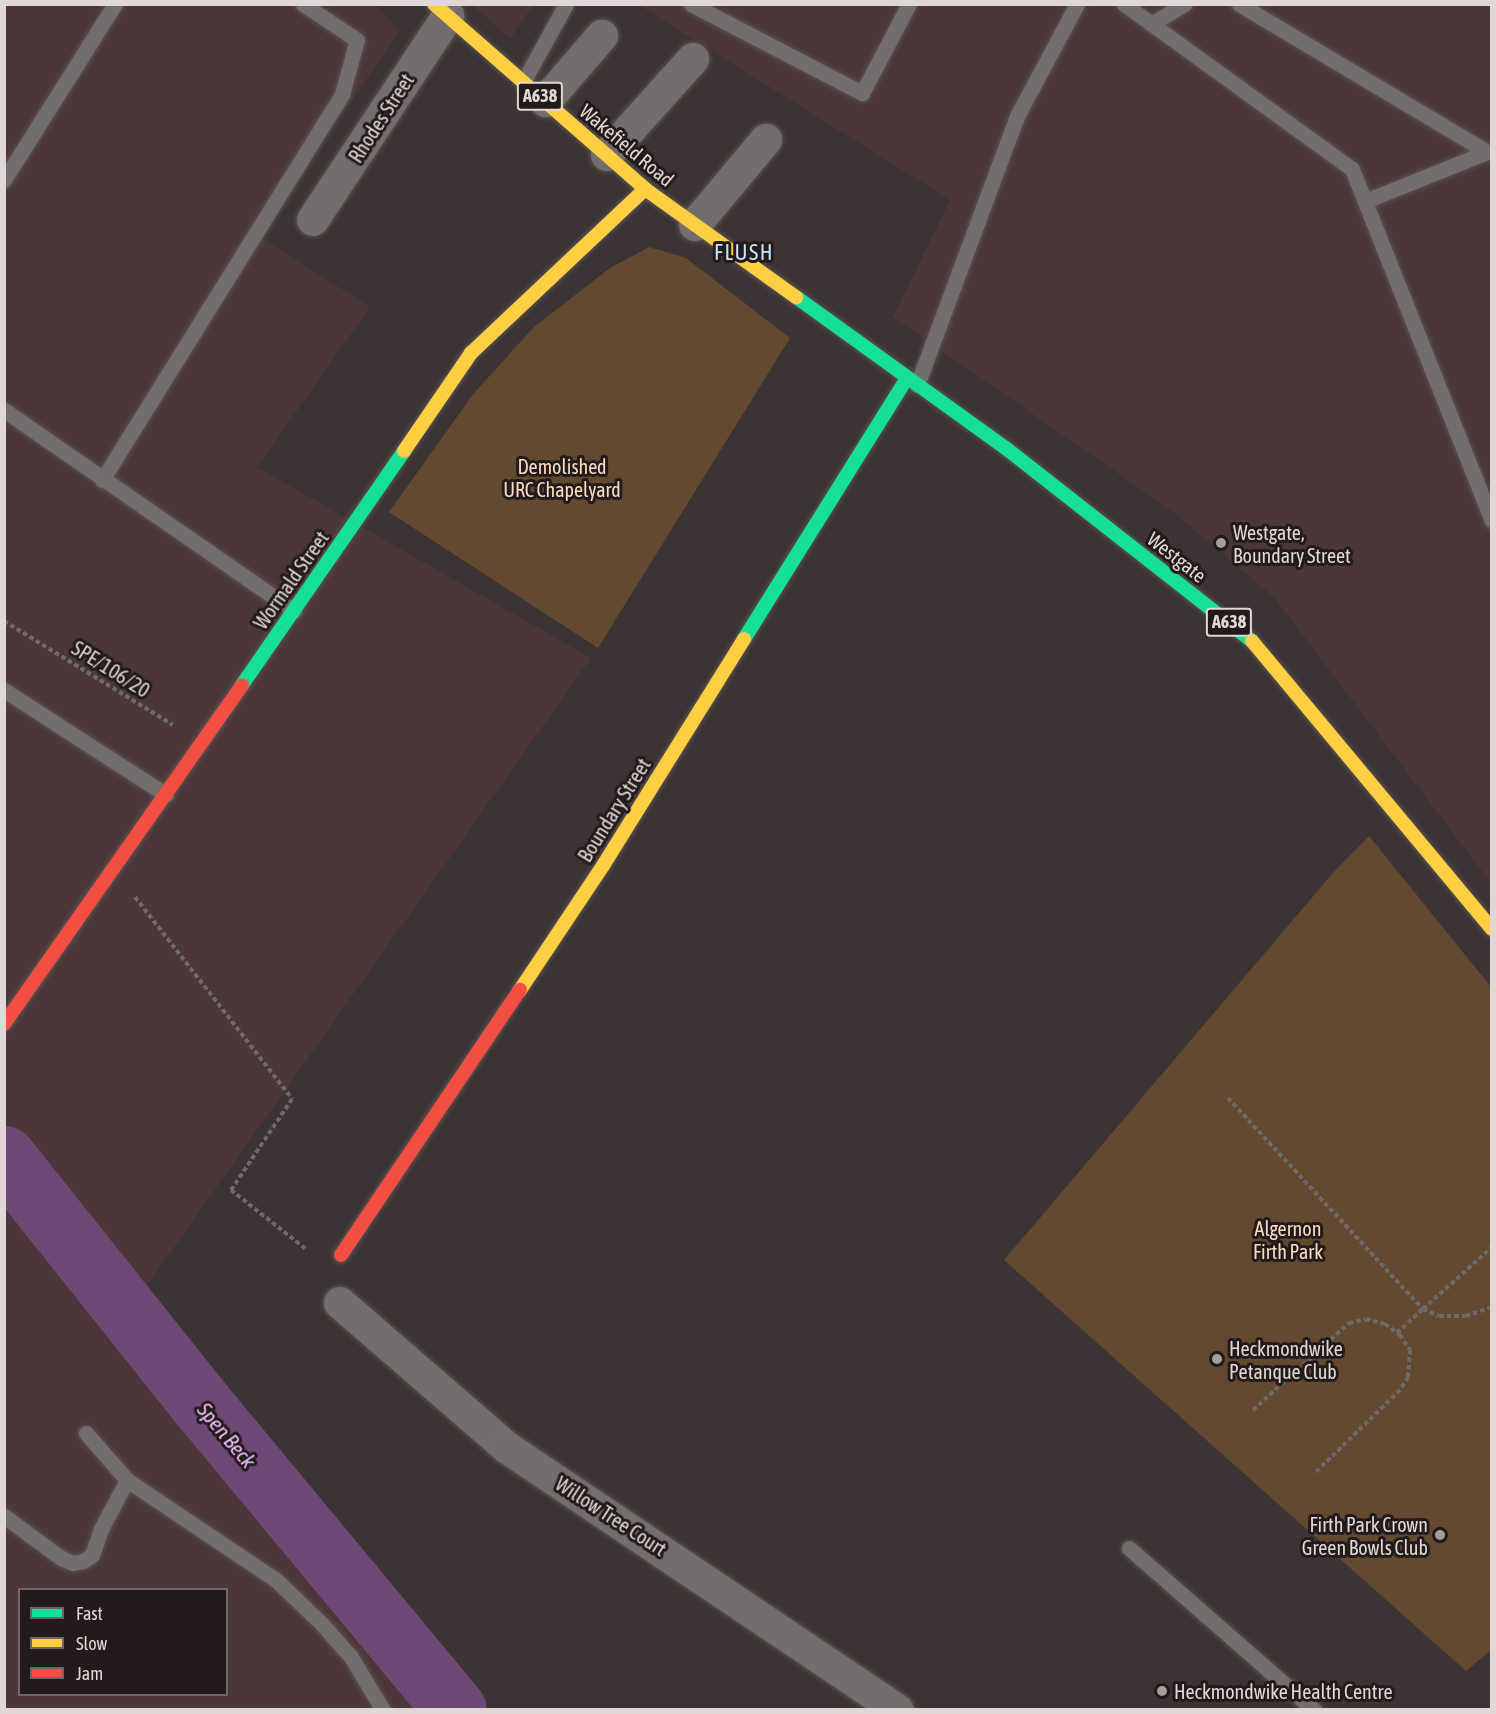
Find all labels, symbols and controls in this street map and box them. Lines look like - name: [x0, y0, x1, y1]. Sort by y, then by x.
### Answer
- street label: Rhodes Street: [343, 69, 419, 167]
- road number: A638: [516, 81, 564, 111]
- street label: Wakefield Road: [575, 99, 679, 191]
- district label: FLUSH: [714, 240, 774, 266]
- park label: Demolished URC Chapelyard: [503, 455, 621, 502]
- place label: Westgate, Boundary Street: [1233, 520, 1351, 567]
- street label: Wormald Street: [248, 526, 334, 634]
- street label: Westgate: [1143, 527, 1211, 587]
- marker: Westgate, Boundary Street: [1214, 536, 1228, 550]
- road number: A638: [1205, 607, 1253, 637]
- street label: SPE/106/20: [68, 636, 154, 702]
- street label: Boundary Street: [573, 754, 655, 866]
- park label: Algernon Firth Park: [1253, 1216, 1323, 1263]
- place label: Heckmondwike Petanque Club: [1229, 1336, 1343, 1383]
- marker: Heckmondwike Petanque Club: [1210, 1352, 1224, 1366]
- water label: Spen Beck: [192, 1397, 262, 1473]
- street label: Willow Tree Court: [551, 1471, 671, 1561]
- place label: Firth Park Crown Green Bowls Club: [1302, 1512, 1428, 1559]
- marker: Firth Park Crown Green Bowls Club: [1433, 1528, 1447, 1542]
- legend: [18, 1588, 228, 1696]
- text: Fast: [76, 1603, 103, 1624]
- text: Slow: [76, 1633, 107, 1654]
- text: Jam: [76, 1663, 103, 1684]
- place label: Heckmondwike Health Centre: [1174, 1679, 1393, 1703]
- marker: Heckmondwike Health Centre: [1155, 1684, 1169, 1698]

